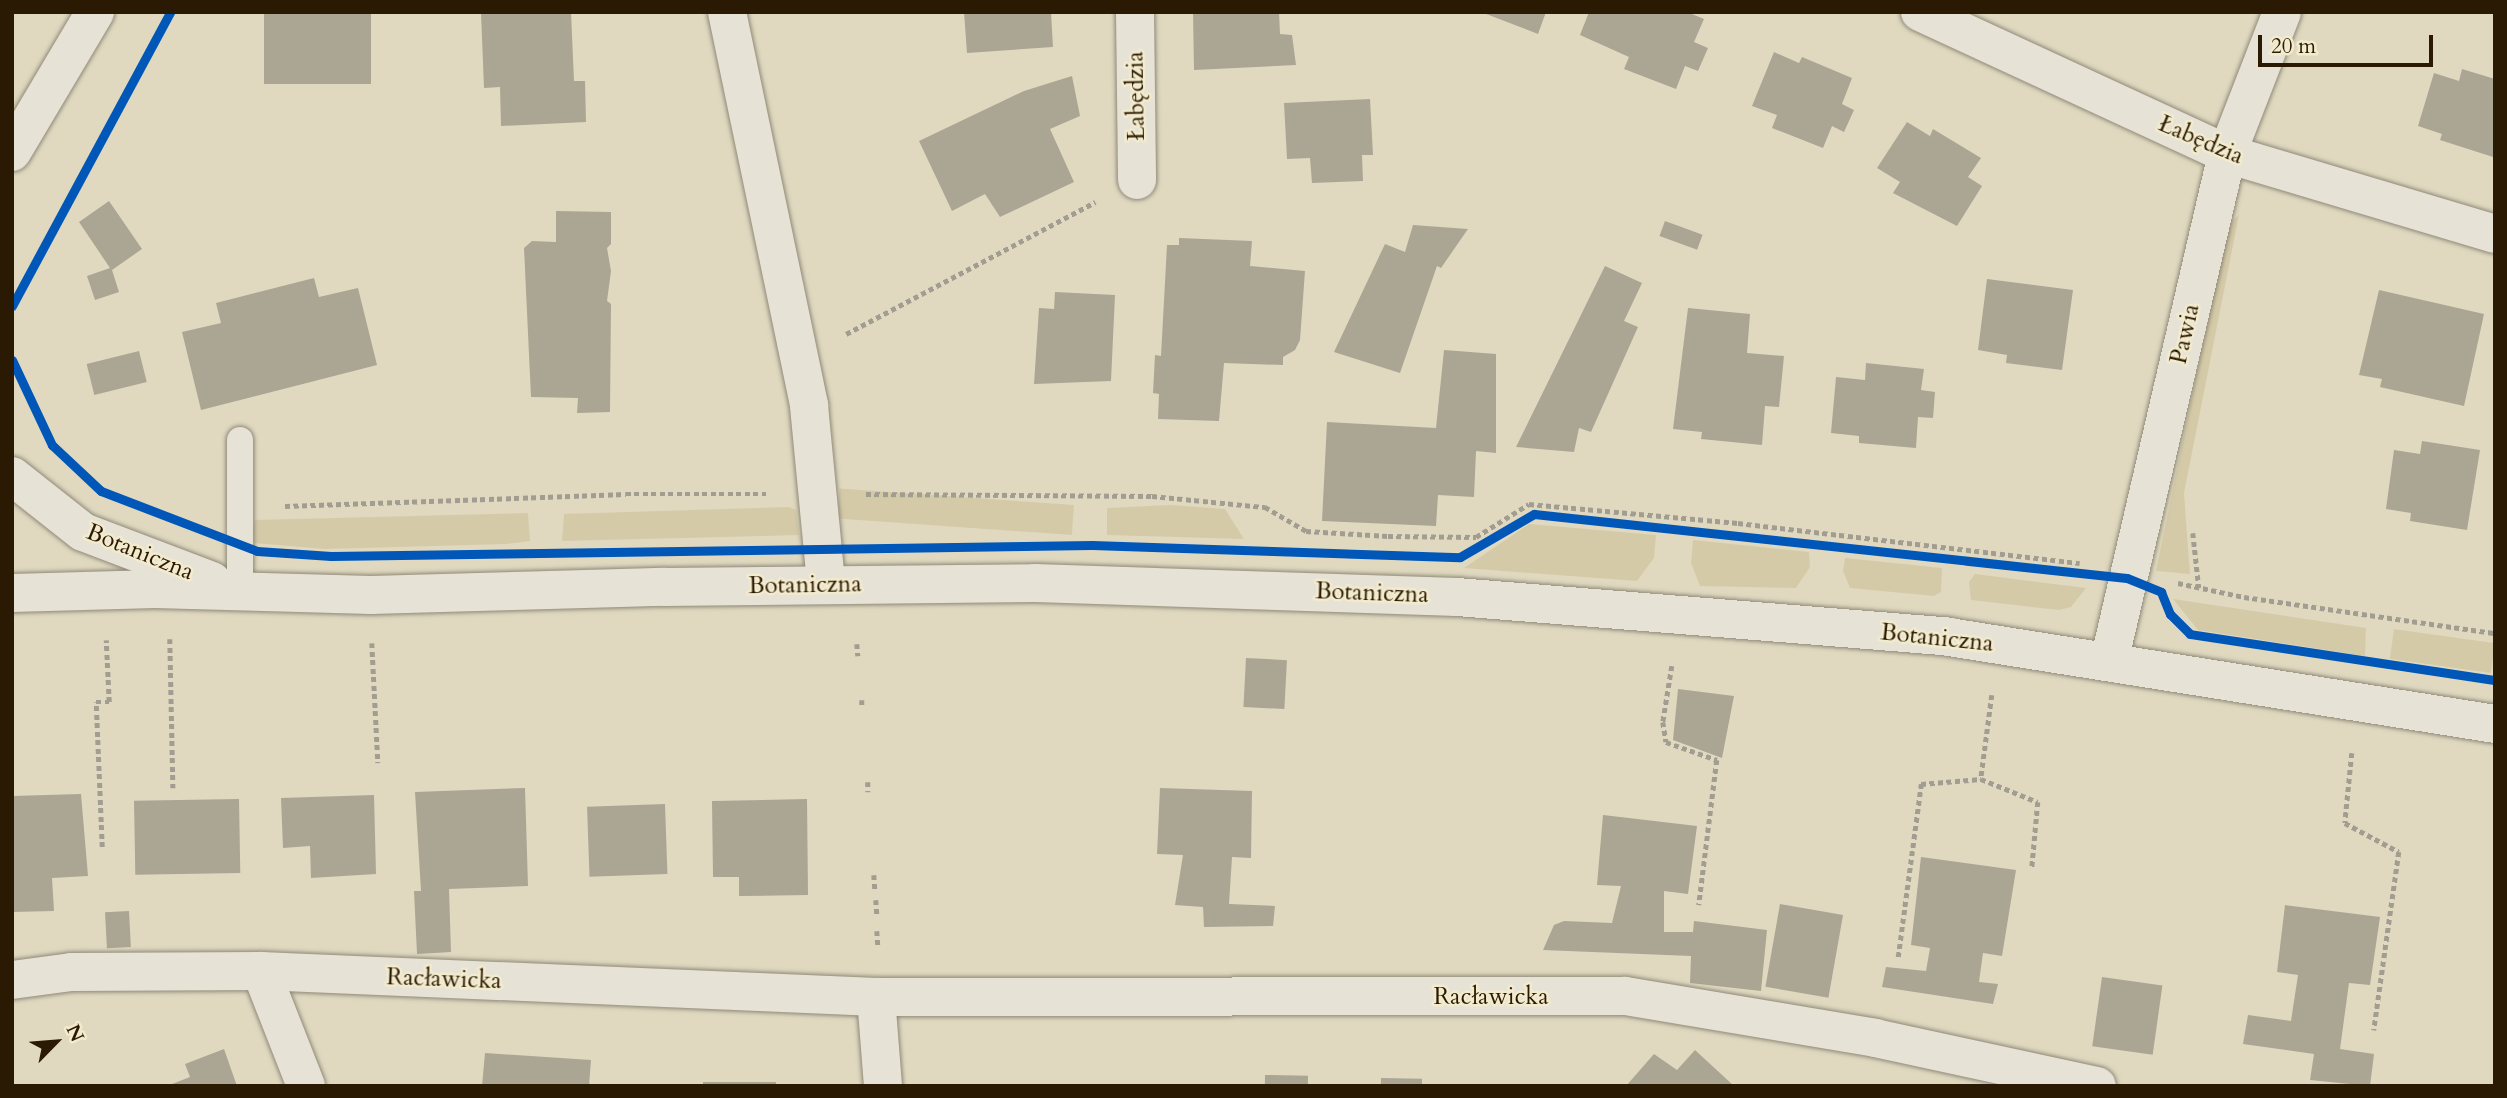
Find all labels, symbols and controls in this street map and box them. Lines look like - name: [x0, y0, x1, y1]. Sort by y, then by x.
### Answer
- scale bar: [2262, 21, 2437, 65]
- text: 20 m: [2271, 32, 2316, 61]
- street label: Łabędzia: [1121, 51, 1151, 141]
- street label: Łabędzia: [2154, 109, 2248, 171]
- street label: Pawia: [2164, 301, 2206, 367]
- street label: Botaniczna: [82, 517, 198, 587]
- street label: Botaniczna: [748, 570, 862, 600]
- street label: Botaniczna: [1315, 577, 1429, 609]
- street label: Botaniczna: [1879, 618, 1995, 658]
- street label: Racławicka: [386, 963, 502, 995]
- street label: Racławicka: [1433, 983, 1549, 1011]
- north arrow: [21, 1007, 91, 1077]
- text: N: [60, 1020, 90, 1046]

